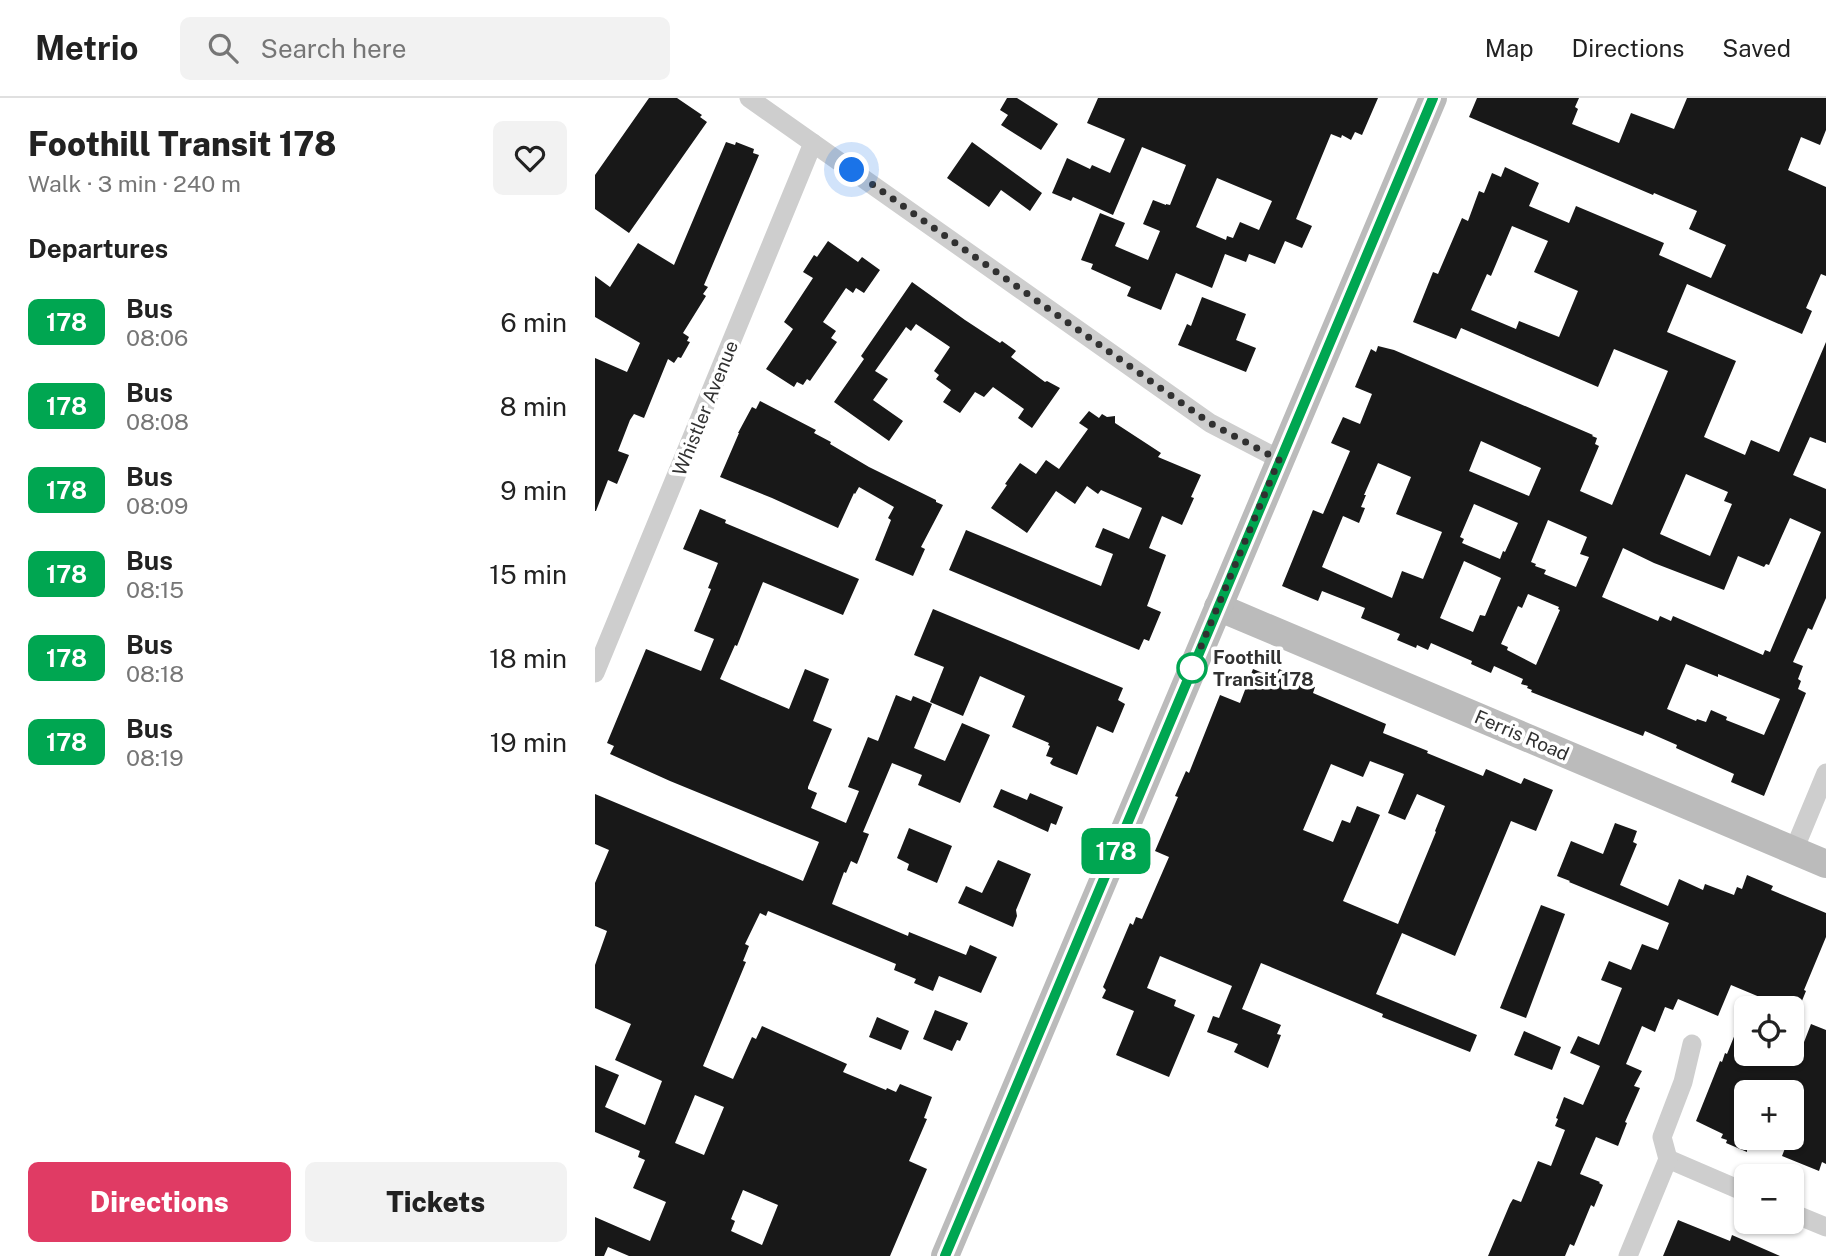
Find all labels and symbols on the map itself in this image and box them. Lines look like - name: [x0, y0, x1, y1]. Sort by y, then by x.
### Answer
- your location: [834, 152, 869, 187]
- street label: Whistler Avenue: [668, 337, 742, 479]
- place label: Foothill Transit 178: [1213, 646, 1314, 690]
- marker: Foothill Transit 178: [1177, 653, 1207, 683]
- street label: Ferris Road: [1471, 705, 1573, 765]
- line badge: 178: [1076, 828, 1156, 874]

